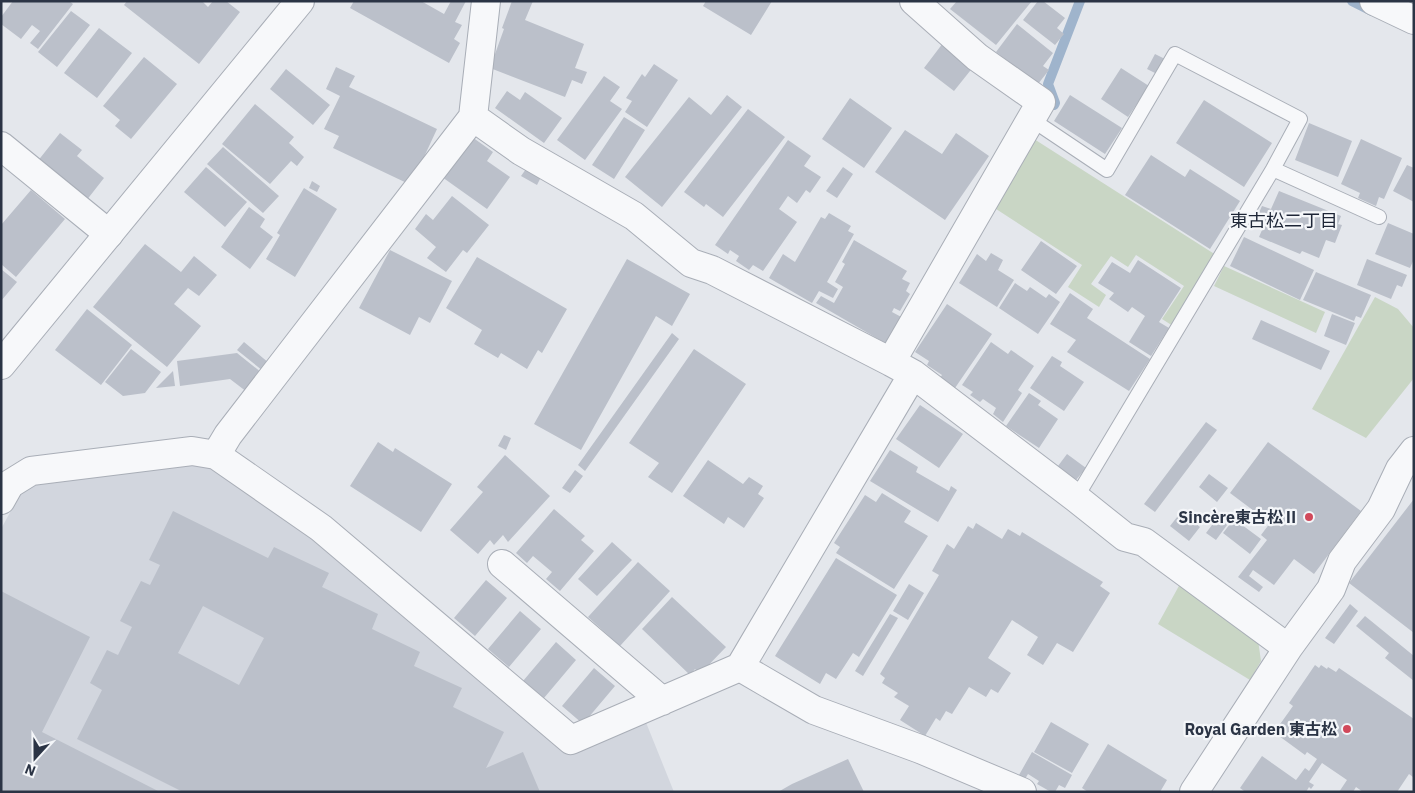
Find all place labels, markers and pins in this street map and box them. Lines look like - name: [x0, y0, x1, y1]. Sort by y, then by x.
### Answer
- place label: Sincère東古松Ⅱ: [1178, 507, 1299, 527]
- marker: Sincère東古松Ⅱ: [1303, 511, 1315, 523]
- place label: Royal Garden 東古松: [1185, 719, 1337, 739]
- marker: Royal Garden 東古松: [1341, 723, 1353, 735]

